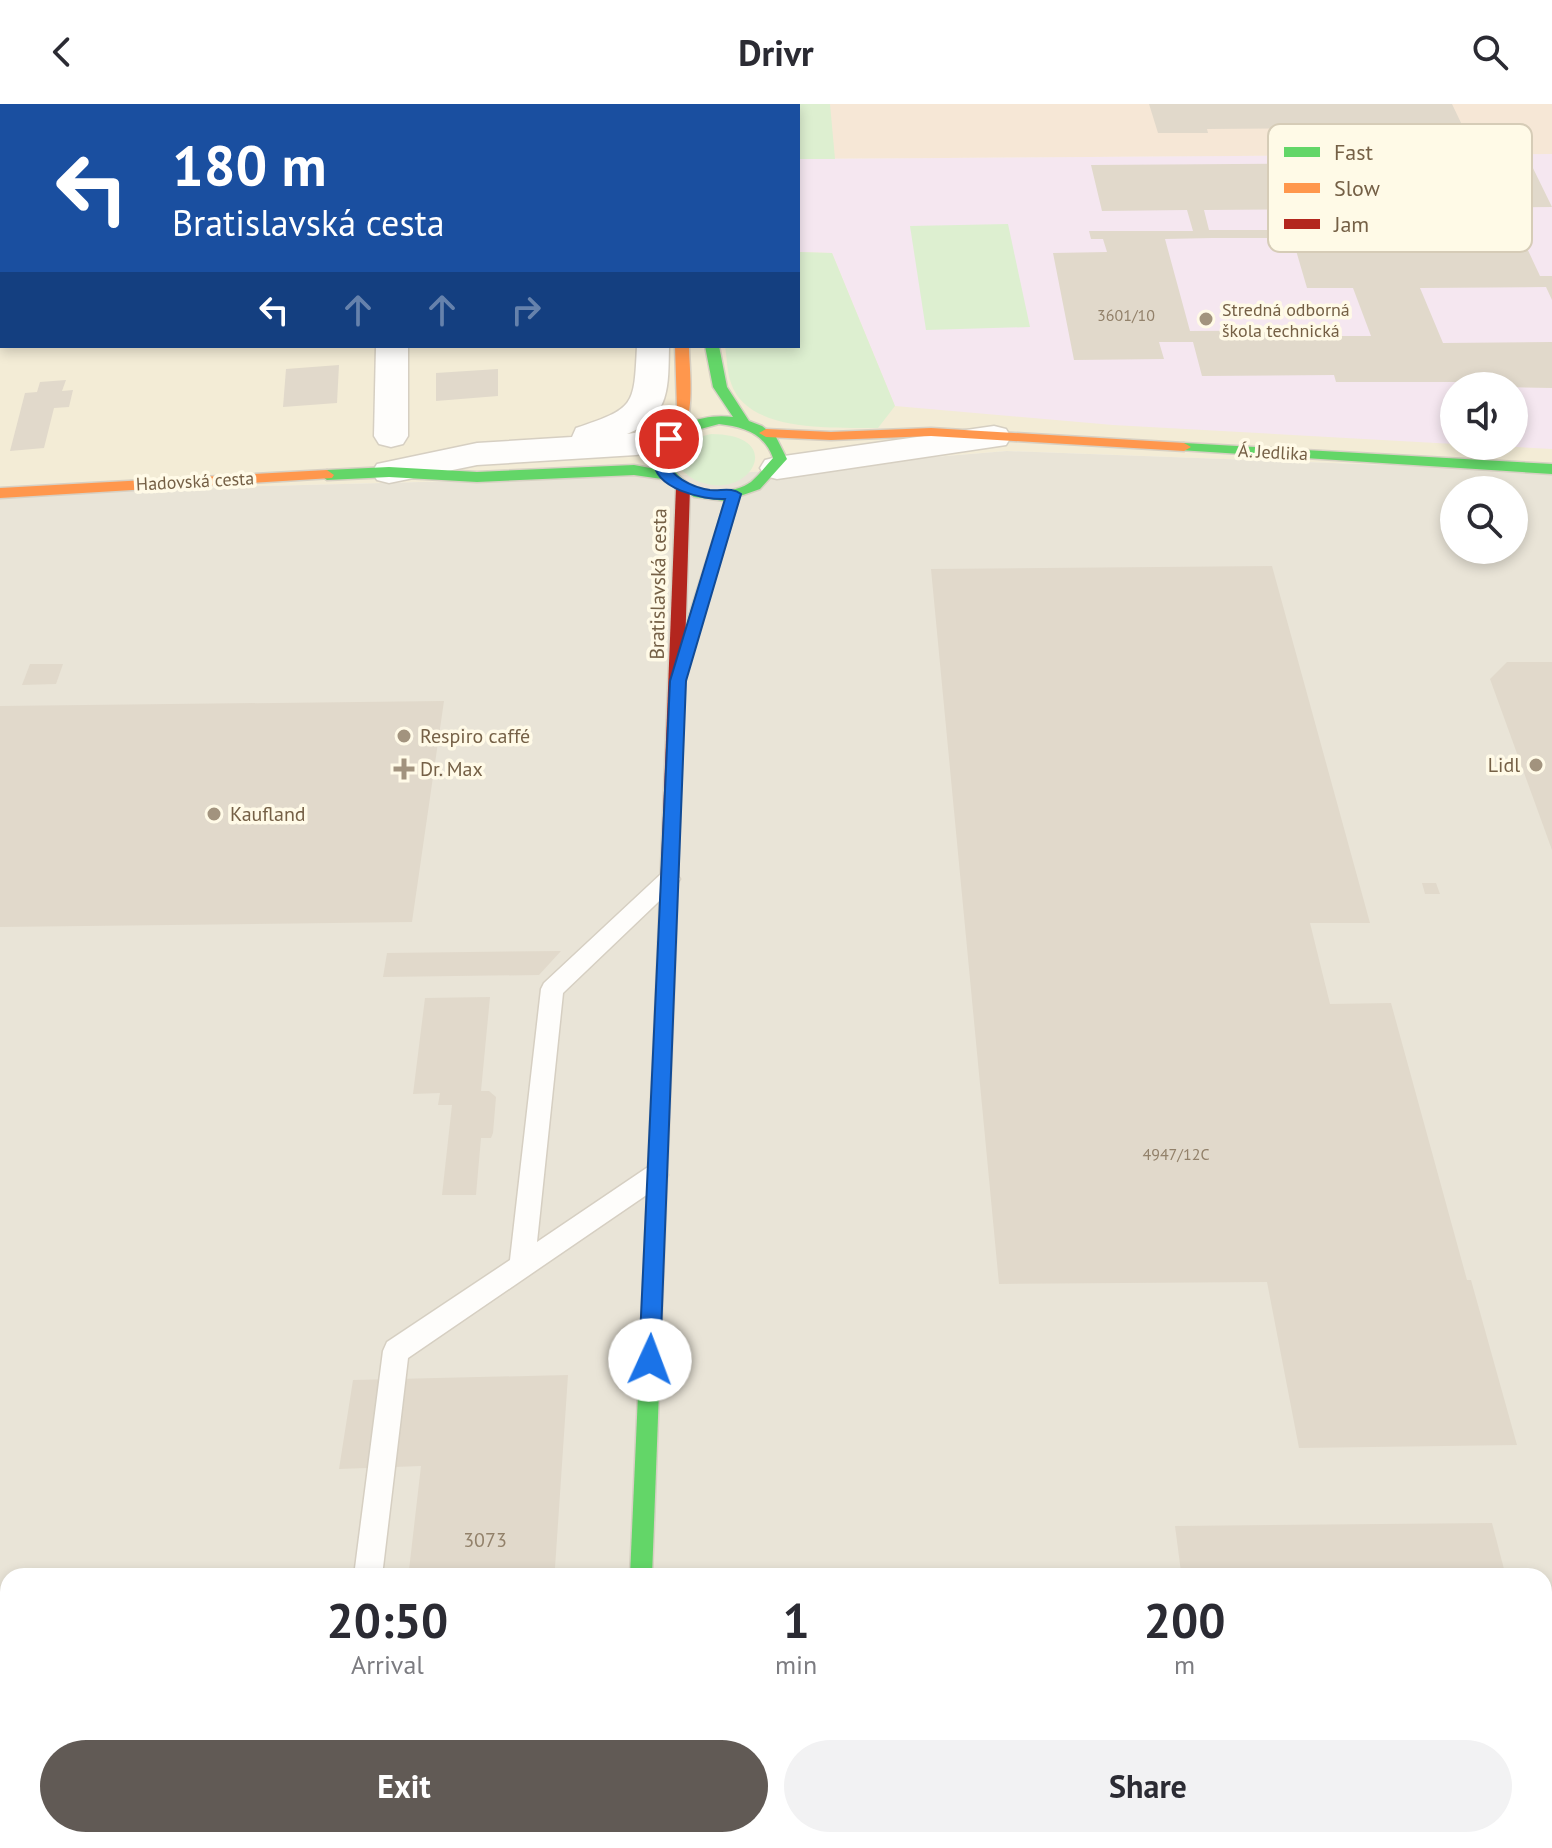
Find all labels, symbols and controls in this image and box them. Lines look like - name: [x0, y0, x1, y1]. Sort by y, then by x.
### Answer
- text: Drivr: [738, 29, 814, 76]
- icon: back: [40, 30, 84, 74]
- icon: search: [1468, 30, 1512, 74]
- legend: [1268, 124, 1532, 252]
- text: 180 m: [172, 129, 327, 201]
- icon: left: [40, 136, 144, 240]
- text: Fast: [1334, 138, 1374, 166]
- text: Slow: [1334, 174, 1380, 202]
- text: Bratislavská cesta: [172, 199, 445, 246]
- text: Jam: [1333, 210, 1369, 238]
- icon: left: [252, 288, 296, 332]
- icon: ahead: [336, 288, 380, 332]
- icon: ahead: [420, 288, 464, 332]
- icon: right: [504, 288, 548, 332]
- place label: Stredná odborná škola technická: [1222, 298, 1350, 342]
- house number: 3601/10: [1097, 305, 1155, 325]
- marker: Stredná odborná škola technická: [1197, 310, 1215, 328]
- map controls: [1440, 372, 1528, 564]
- button: sound: [1440, 372, 1528, 460]
- pin: [635, 405, 703, 473]
- icon: arrive: [647, 417, 691, 461]
- street label: Á. Jedlika: [1237, 439, 1309, 465]
- street label: Hadovská cesta: [135, 466, 255, 496]
- button: search: [1440, 476, 1528, 564]
- street label: Bratislavská cesta: [644, 508, 672, 660]
- place label: Respiro caffé: [420, 723, 530, 749]
- marker: Respiro caffé: [395, 727, 413, 745]
- place label: Lidl: [1488, 752, 1520, 778]
- place label: Dr. Max: [420, 756, 483, 782]
- marker: Lidl: [1527, 756, 1545, 774]
- marker: Dr. Max: [395, 760, 413, 778]
- place label: Kaufland: [230, 801, 306, 827]
- marker: Kaufland: [205, 805, 223, 823]
- house number: 4947/12C: [1142, 1144, 1210, 1164]
- position arrow: [608, 1318, 692, 1402]
- house number: 3073: [463, 1527, 507, 1553]
- text: 20:50: [327, 1589, 448, 1651]
- text: 1: [782, 1589, 810, 1651]
- text: 200: [1144, 1589, 1225, 1651]
- text: Arrival: [351, 1648, 424, 1681]
- text: min: [775, 1648, 817, 1681]
- text: m: [1174, 1648, 1195, 1681]
- button: Exit: [40, 1740, 768, 1832]
- button: Share: [784, 1740, 1512, 1832]

